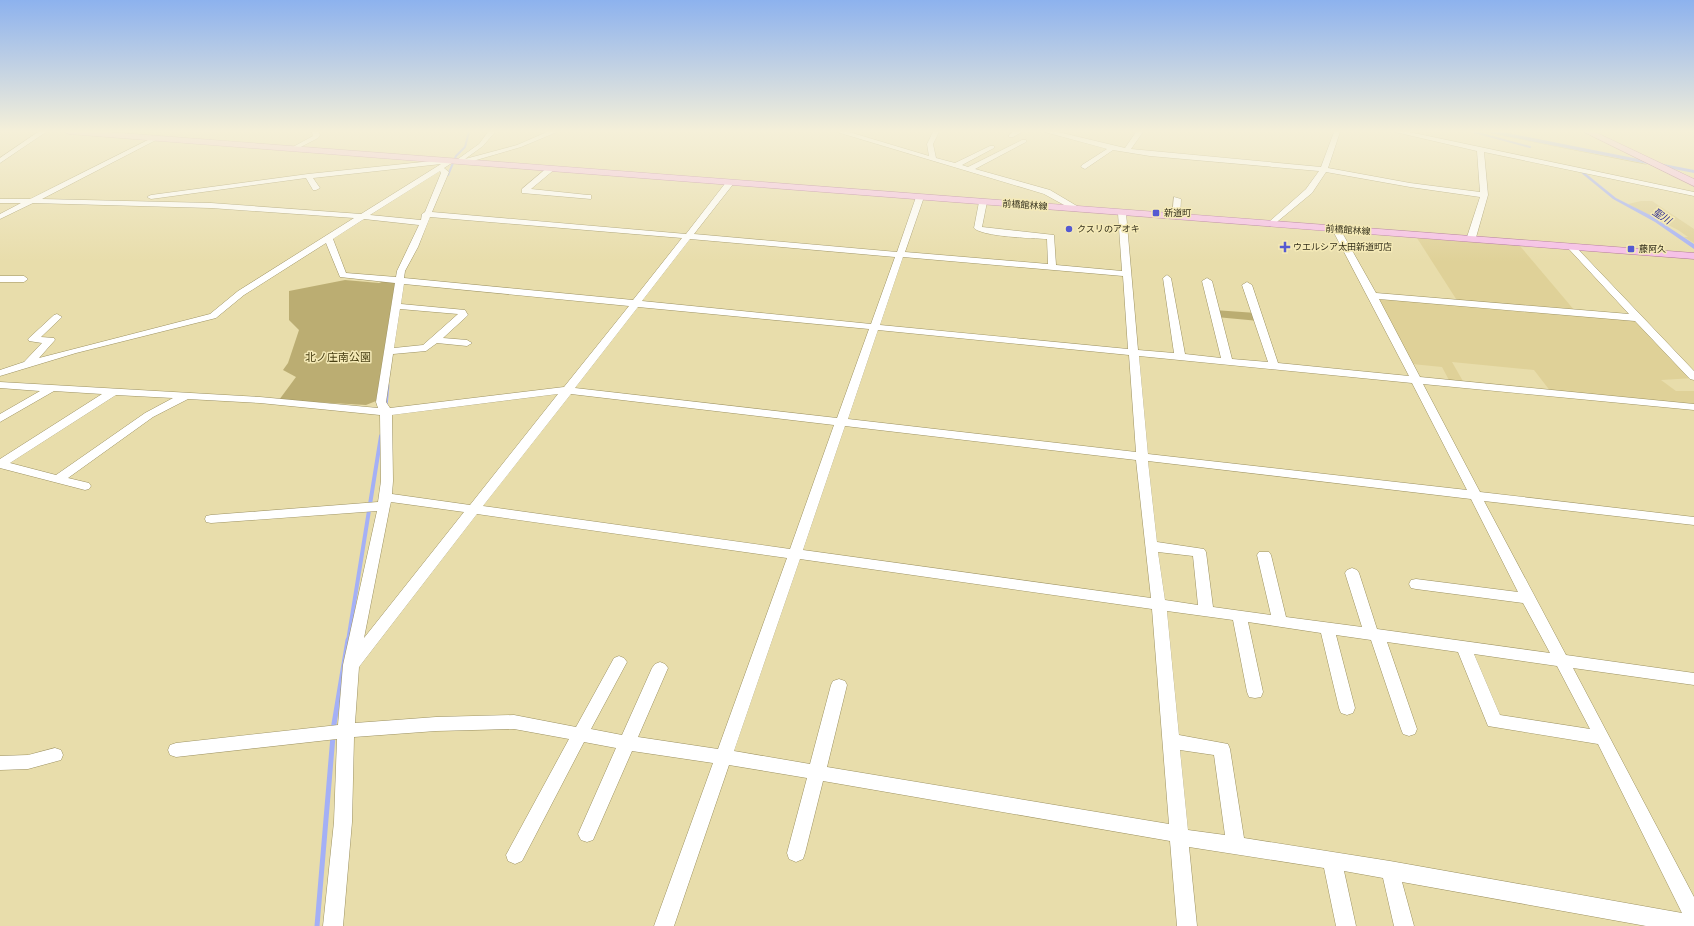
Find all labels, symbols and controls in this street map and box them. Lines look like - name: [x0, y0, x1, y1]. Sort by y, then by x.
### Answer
- street label: 前橋館林線: [1002, 198, 1049, 212]
- water label: 聖川: [1651, 206, 1674, 227]
- marker: 新道町: [1151, 208, 1161, 218]
- place label: 新道町: [1164, 208, 1191, 218]
- street label: 前橋館林線: [1325, 223, 1372, 237]
- marker: クスリのアオキ: [1064, 224, 1074, 234]
- place label: クスリのアオキ: [1077, 224, 1140, 234]
- marker: ウエルシア太田新道町店: [1280, 242, 1290, 252]
- place label: ウエルシア太田新道町店: [1293, 242, 1392, 252]
- marker: 藤阿久: [1626, 244, 1636, 254]
- place label: 藤阿久: [1639, 244, 1666, 254]
- park label: 北ノ庄南公園: [305, 351, 371, 364]

